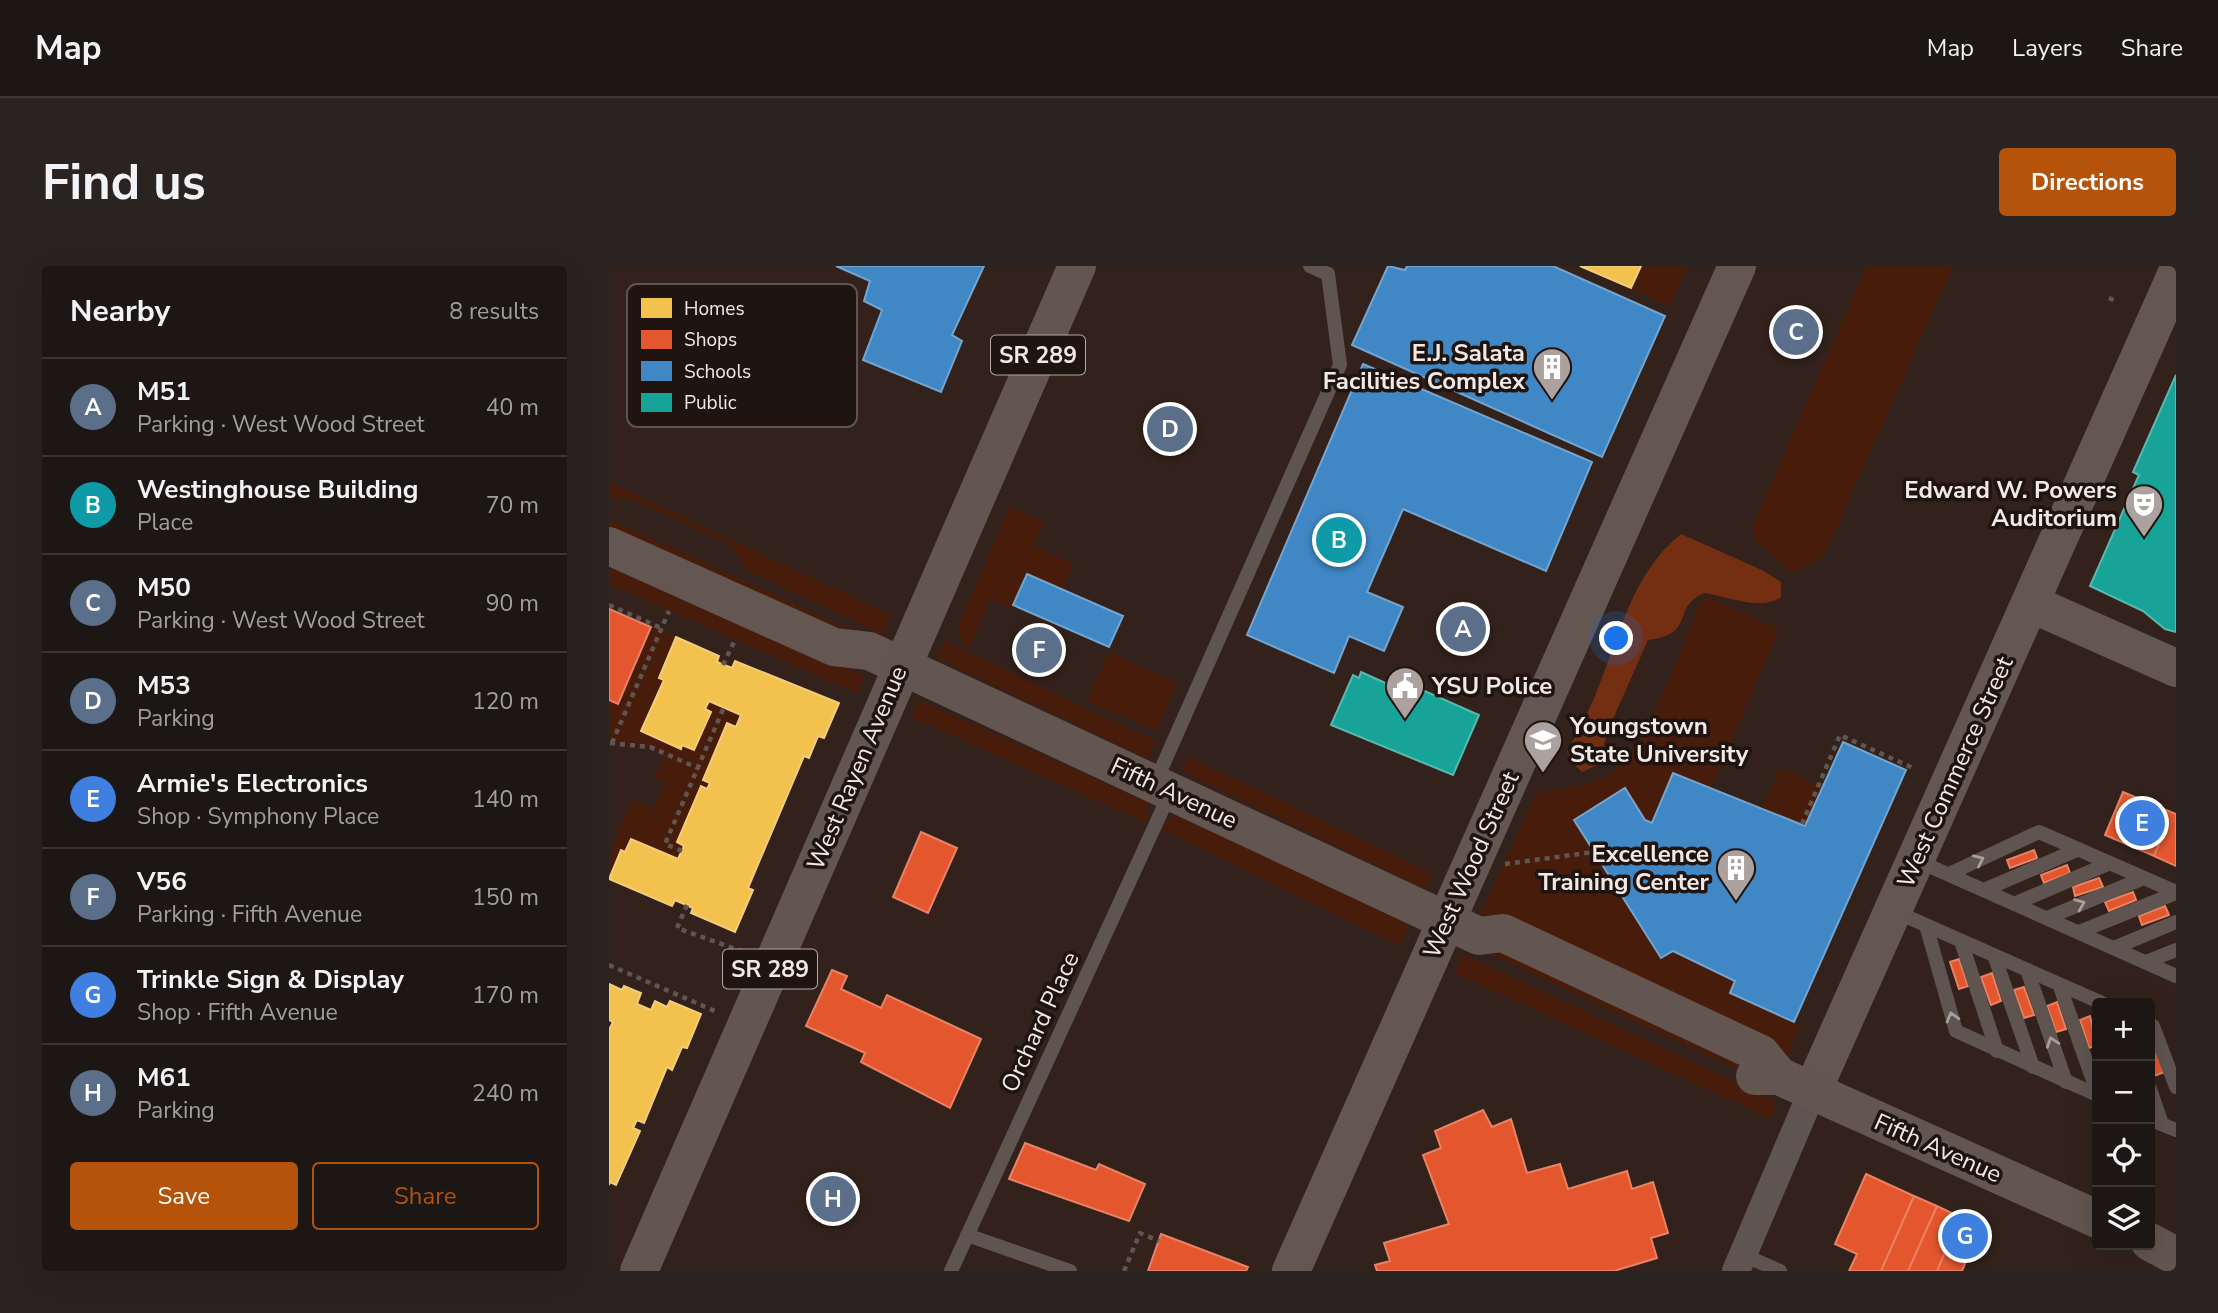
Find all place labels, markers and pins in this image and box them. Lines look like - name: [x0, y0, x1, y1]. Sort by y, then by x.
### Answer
- pin: C: [1773, 306, 1819, 358]
- place label: E.J. Salata Facilities Complex: [1323, 337, 1526, 397]
- building icon: E.J. Salata Facilities Complex: [1531, 346, 1573, 401]
- pin: D: [1147, 403, 1193, 455]
- place label: Edward W. Powers Auditorium: [1904, 474, 2117, 534]
- theatre icon: Edward W. Powers Auditorium: [2123, 483, 2165, 538]
- pin: B: [1316, 514, 1362, 566]
- pin: A: [1440, 603, 1486, 655]
- pin: F: [1016, 624, 1062, 676]
- public building icon: YSU Police: [1384, 665, 1426, 720]
- place label: YSU Police: [1431, 670, 1552, 702]
- place label: Youngstown State University: [1569, 710, 1749, 770]
- school or university icon: Youngstown State University: [1522, 719, 1564, 774]
- pin: E: [2119, 797, 2165, 849]
- place label: Excellence Training Center: [1538, 838, 1710, 898]
- building icon: Excellence Training Center: [1715, 847, 1757, 902]
- pin: H: [810, 1173, 856, 1225]
- pin: G: [1942, 1210, 1988, 1262]

